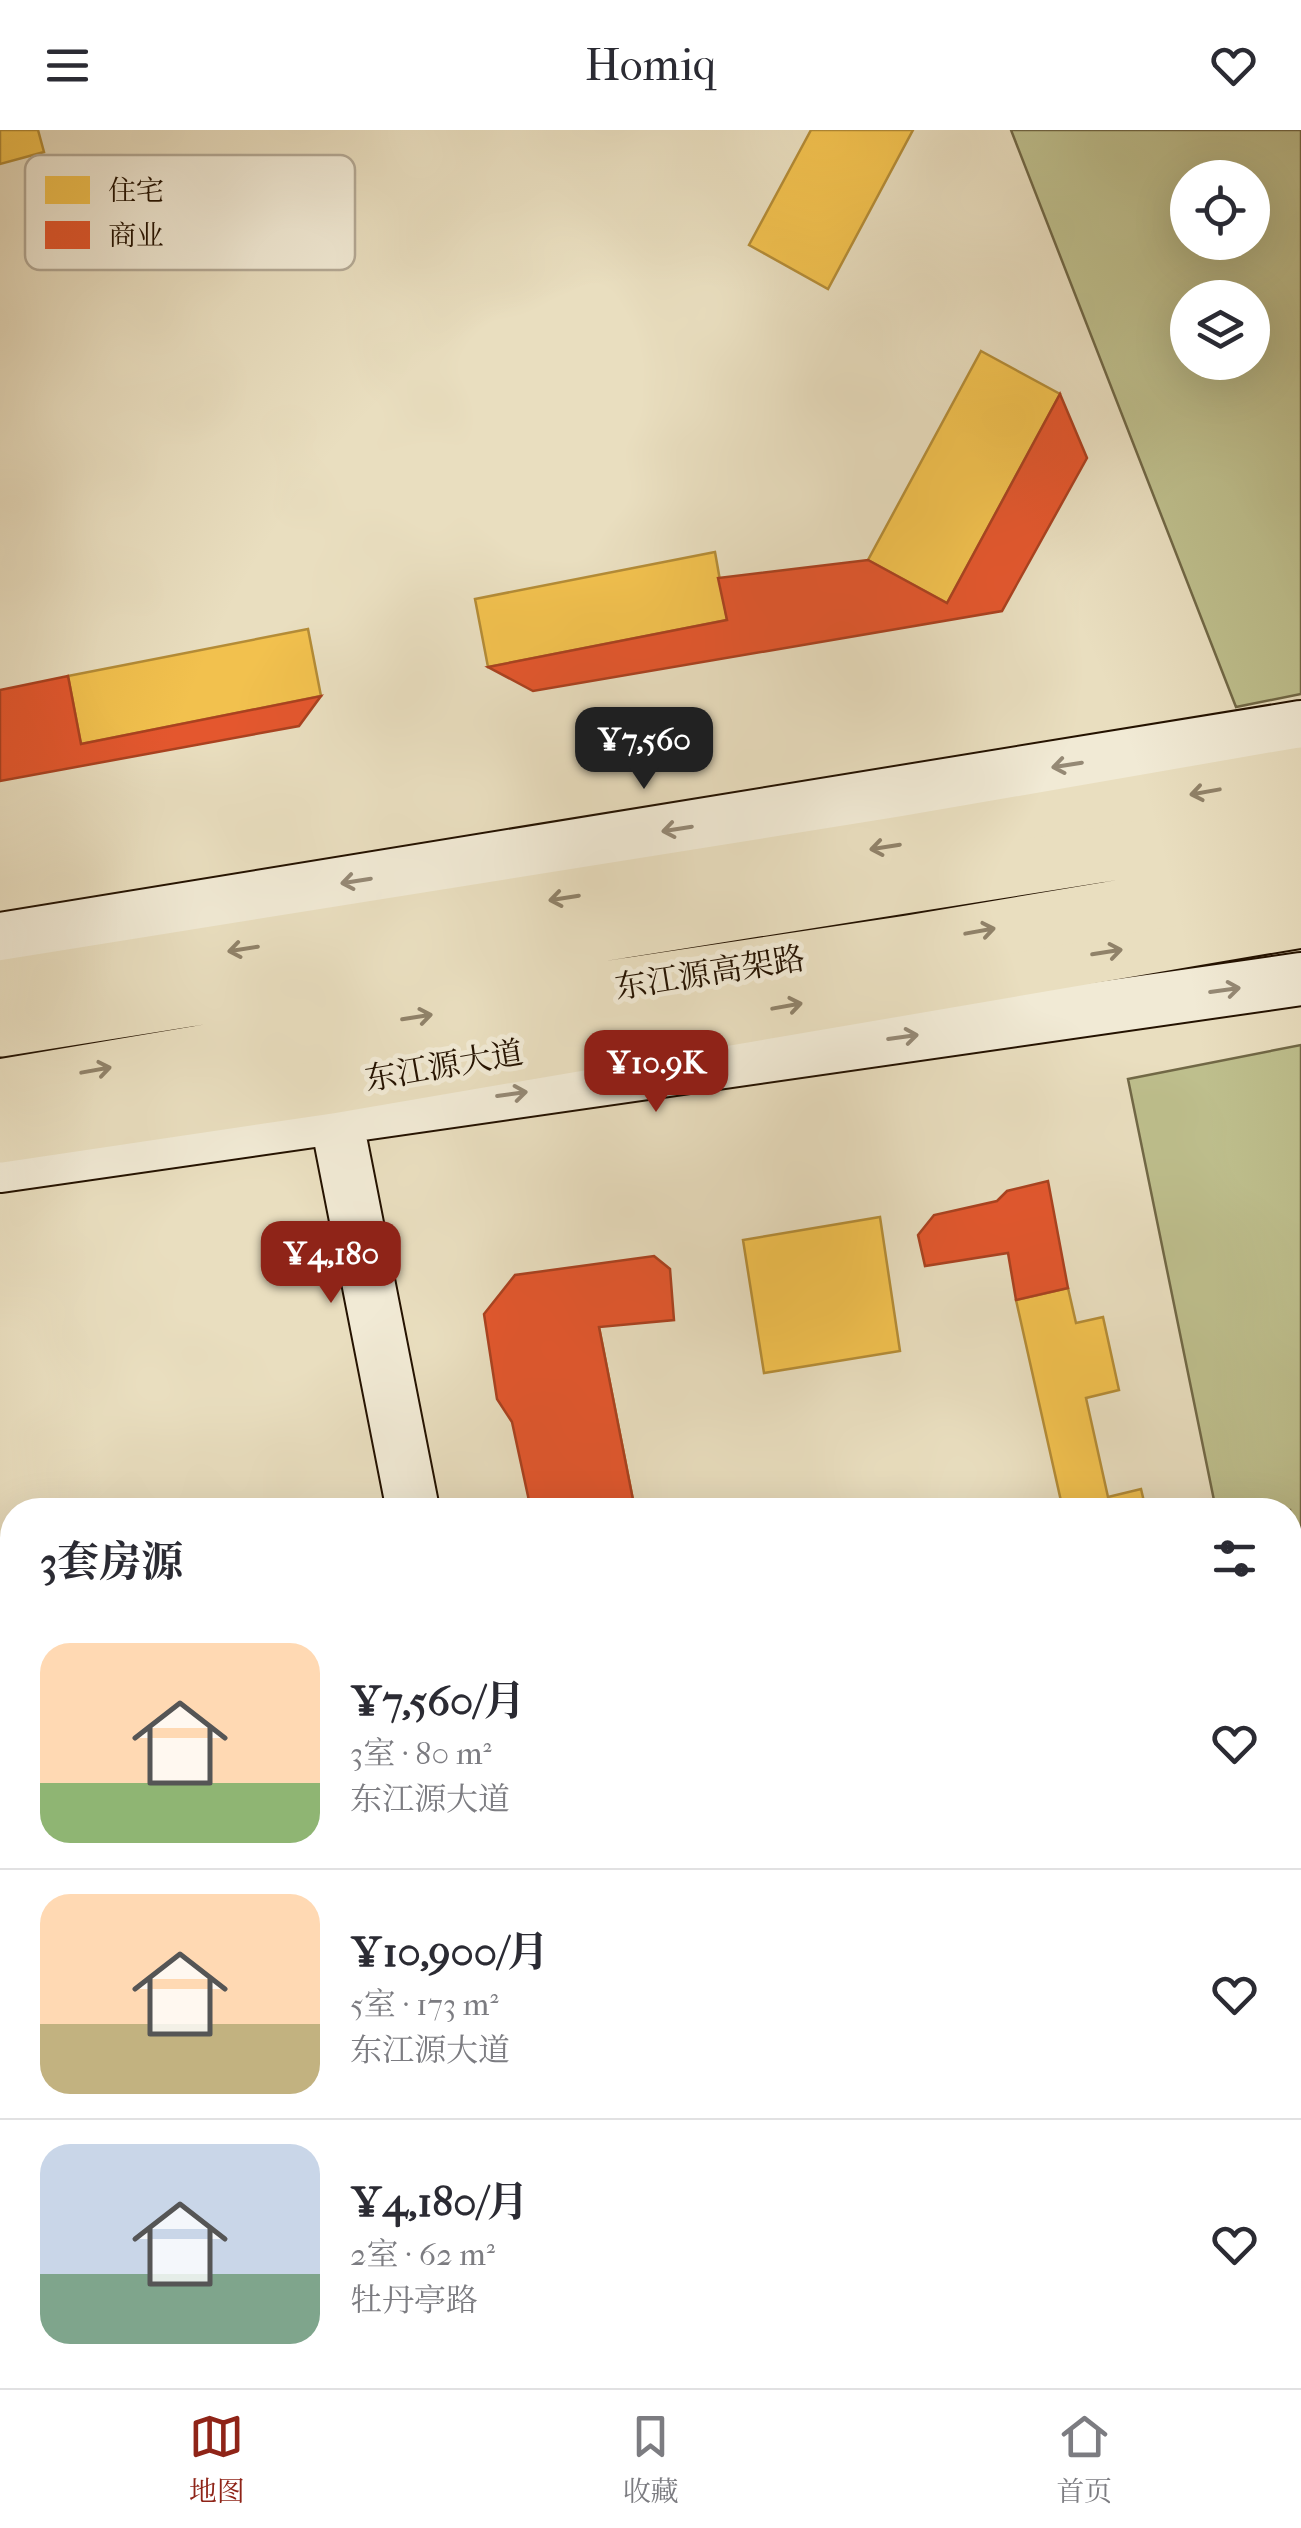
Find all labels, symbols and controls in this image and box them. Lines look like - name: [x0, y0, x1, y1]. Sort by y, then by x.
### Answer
- icon: menu: [40, 38, 95, 93]
- icon: heart: [1206, 38, 1261, 93]
- text: Homiq: [585, 39, 716, 92]
- legend: [25, 155, 355, 270]
- map controls: [1170, 160, 1270, 380]
- button: locate: [1170, 160, 1270, 260]
- text: 住宅: [108, 174, 164, 207]
- text: 商业: [108, 219, 164, 252]
- button: layers: [1170, 280, 1270, 380]
- pin: ¥7,560: [563, 707, 725, 792]
- text: ¥7,560: [597, 721, 691, 758]
- one-way arrow: [1051, 757, 1083, 775]
- one-way arrow: [1189, 783, 1222, 802]
- one-way arrow: [661, 820, 693, 839]
- one-way arrow: [869, 838, 901, 857]
- one-way arrow: [340, 872, 373, 891]
- one-way arrow: [548, 889, 580, 908]
- one-way arrow: [963, 921, 996, 940]
- one-way arrow: [227, 940, 259, 959]
- street label: 东江源高架路: [612, 940, 808, 1006]
- one-way arrow: [1091, 942, 1123, 961]
- one-way arrow: [1208, 981, 1241, 999]
- one-way arrow: [770, 996, 803, 1015]
- one-way arrow: [400, 1007, 432, 1026]
- one-way arrow: [887, 1028, 919, 1046]
- pin: ¥10.9K: [575, 1030, 737, 1115]
- street label: 东江源大道: [362, 1034, 526, 1098]
- text: ¥10.9K: [606, 1044, 706, 1081]
- one-way arrow: [79, 1061, 112, 1079]
- one-way arrow: [496, 1084, 528, 1102]
- pin: ¥4,180: [250, 1221, 412, 1306]
- text: ¥4,180: [283, 1235, 379, 1272]
- icon: filters: [1207, 1531, 1262, 1586]
- text: 3套房源: [40, 1538, 183, 1587]
- text: ¥7,560/月: [350, 1677, 525, 1726]
- icon: home: [120, 1683, 240, 1803]
- icon: heart: [1207, 1716, 1262, 1771]
- text: 3室 · 80 m²: [350, 1735, 492, 1772]
- text: 东江源大道: [350, 1781, 510, 1818]
- text: ¥10,900/月: [350, 1928, 549, 1977]
- icon: home: [120, 1934, 240, 2054]
- icon: heart: [1207, 1967, 1262, 2022]
- text: 5室 · 173 m²: [350, 1986, 499, 2023]
- text: 东江源大道: [350, 2032, 510, 2069]
- text: ¥4,180/月: [350, 2178, 529, 2227]
- icon: home: [120, 2184, 240, 2304]
- icon: heart: [1207, 2217, 1262, 2272]
- text: 2室 · 62 m²: [350, 2236, 495, 2273]
- text: 牡丹亭路: [350, 2282, 478, 2319]
- tab: 地图: [189, 2409, 245, 2509]
- tab: 收藏: [622, 2409, 678, 2509]
- tab: 首页: [1056, 2409, 1112, 2509]

